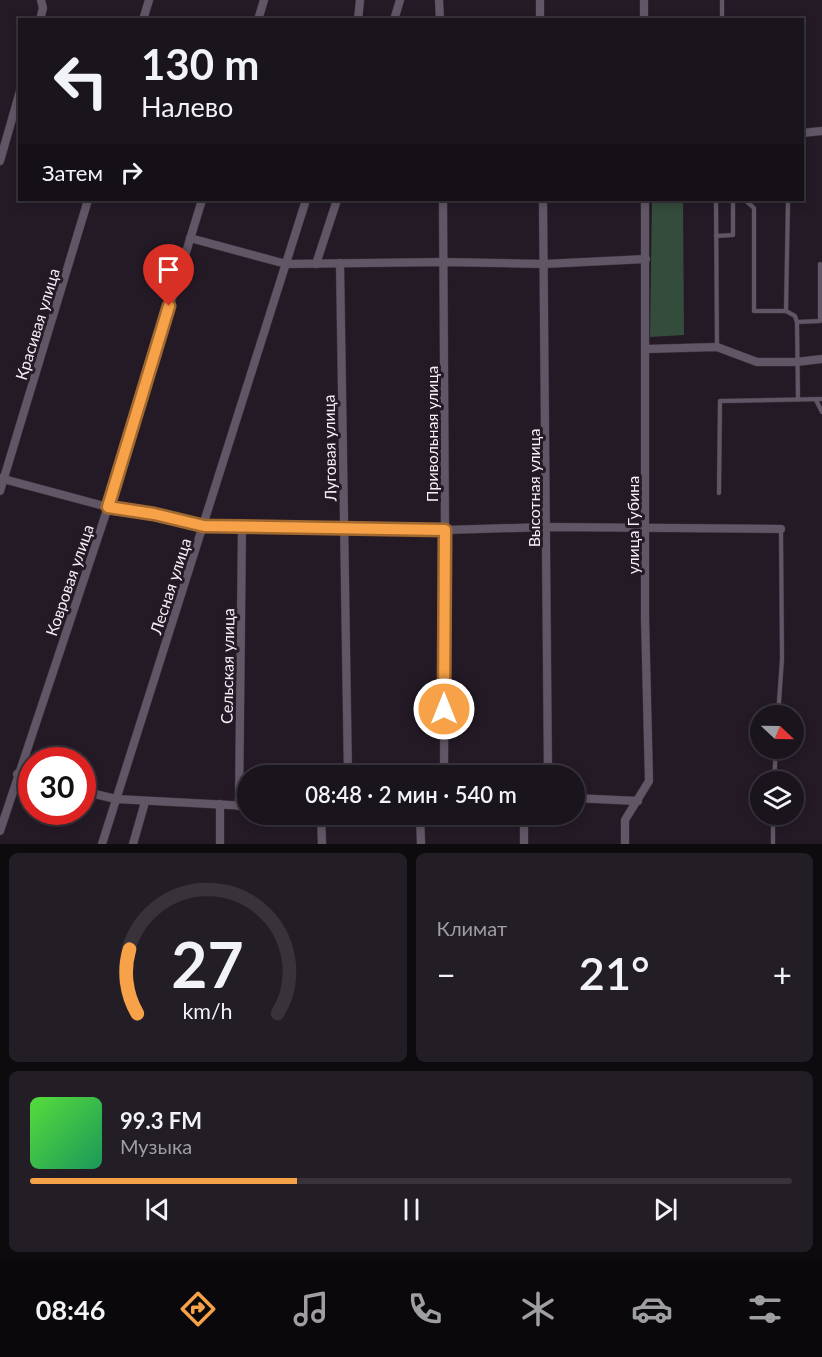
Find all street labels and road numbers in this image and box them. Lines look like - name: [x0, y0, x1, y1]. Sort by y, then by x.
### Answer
- street label: Красивая улица: [11, 266, 63, 382]
- street label: Привольная улица: [422, 366, 441, 502]
- street label: Луговая улица: [319, 395, 339, 502]
- street label: Высотная улица: [524, 429, 543, 547]
- street label: улица Губина: [623, 476, 642, 574]
- street label: Ковровая улица: [41, 522, 97, 638]
- street label: Лесная улица: [145, 535, 195, 637]
- street label: Сельская улица: [216, 608, 238, 724]

